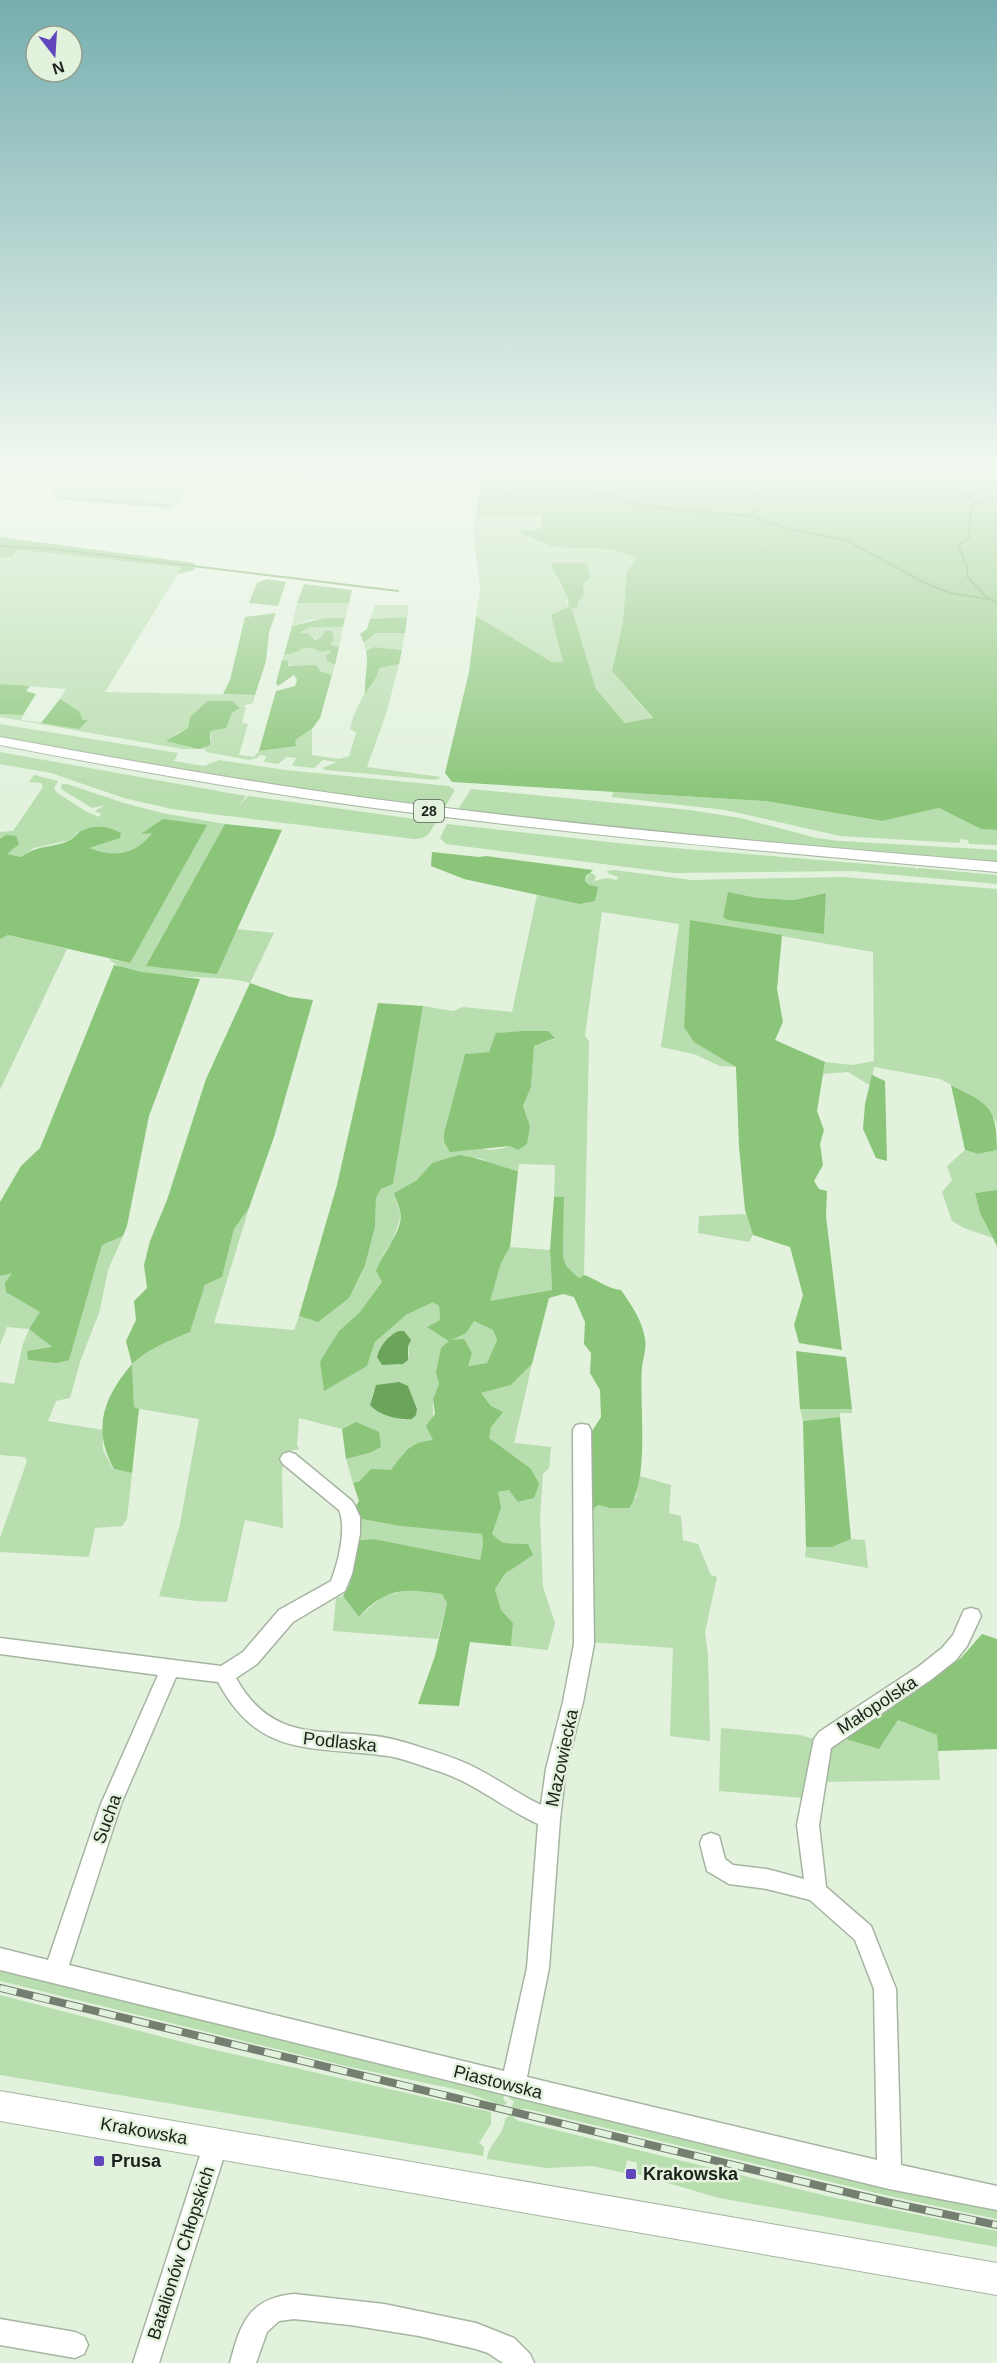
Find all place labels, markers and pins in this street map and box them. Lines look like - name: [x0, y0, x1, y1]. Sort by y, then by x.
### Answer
- place label: Prusa: [111, 2151, 162, 2171]
- marker: Prusa: [92, 2154, 106, 2168]
- place label: Krakowska: [643, 2164, 739, 2184]
- marker: Krakowska: [624, 2167, 638, 2181]

